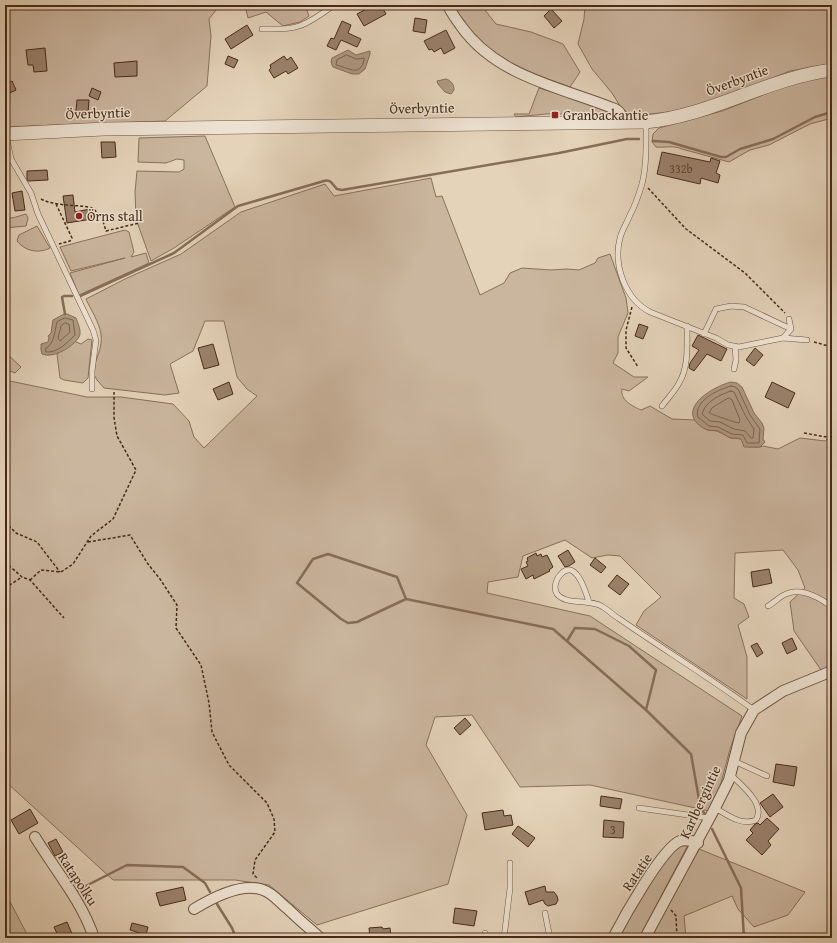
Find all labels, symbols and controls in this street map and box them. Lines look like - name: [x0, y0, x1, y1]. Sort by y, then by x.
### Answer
- street label: Överbyntie: [703, 59, 771, 101]
- street label: Överbyntie: [389, 97, 455, 119]
- street label: Överbyntie: [65, 102, 131, 124]
- place label: Granbackantie: [563, 105, 649, 125]
- marker: Granbackantie: [550, 110, 560, 120]
- house number: 332b: [669, 160, 693, 177]
- place label: Örns stall: [87, 206, 143, 226]
- marker: Örns stall: [74, 211, 84, 221]
- street label: Karlbergintie: [674, 762, 726, 842]
- house number: 3: [610, 821, 616, 838]
- street label: Ratapolku: [53, 849, 103, 910]
- street label: Ratatie: [617, 849, 657, 895]

